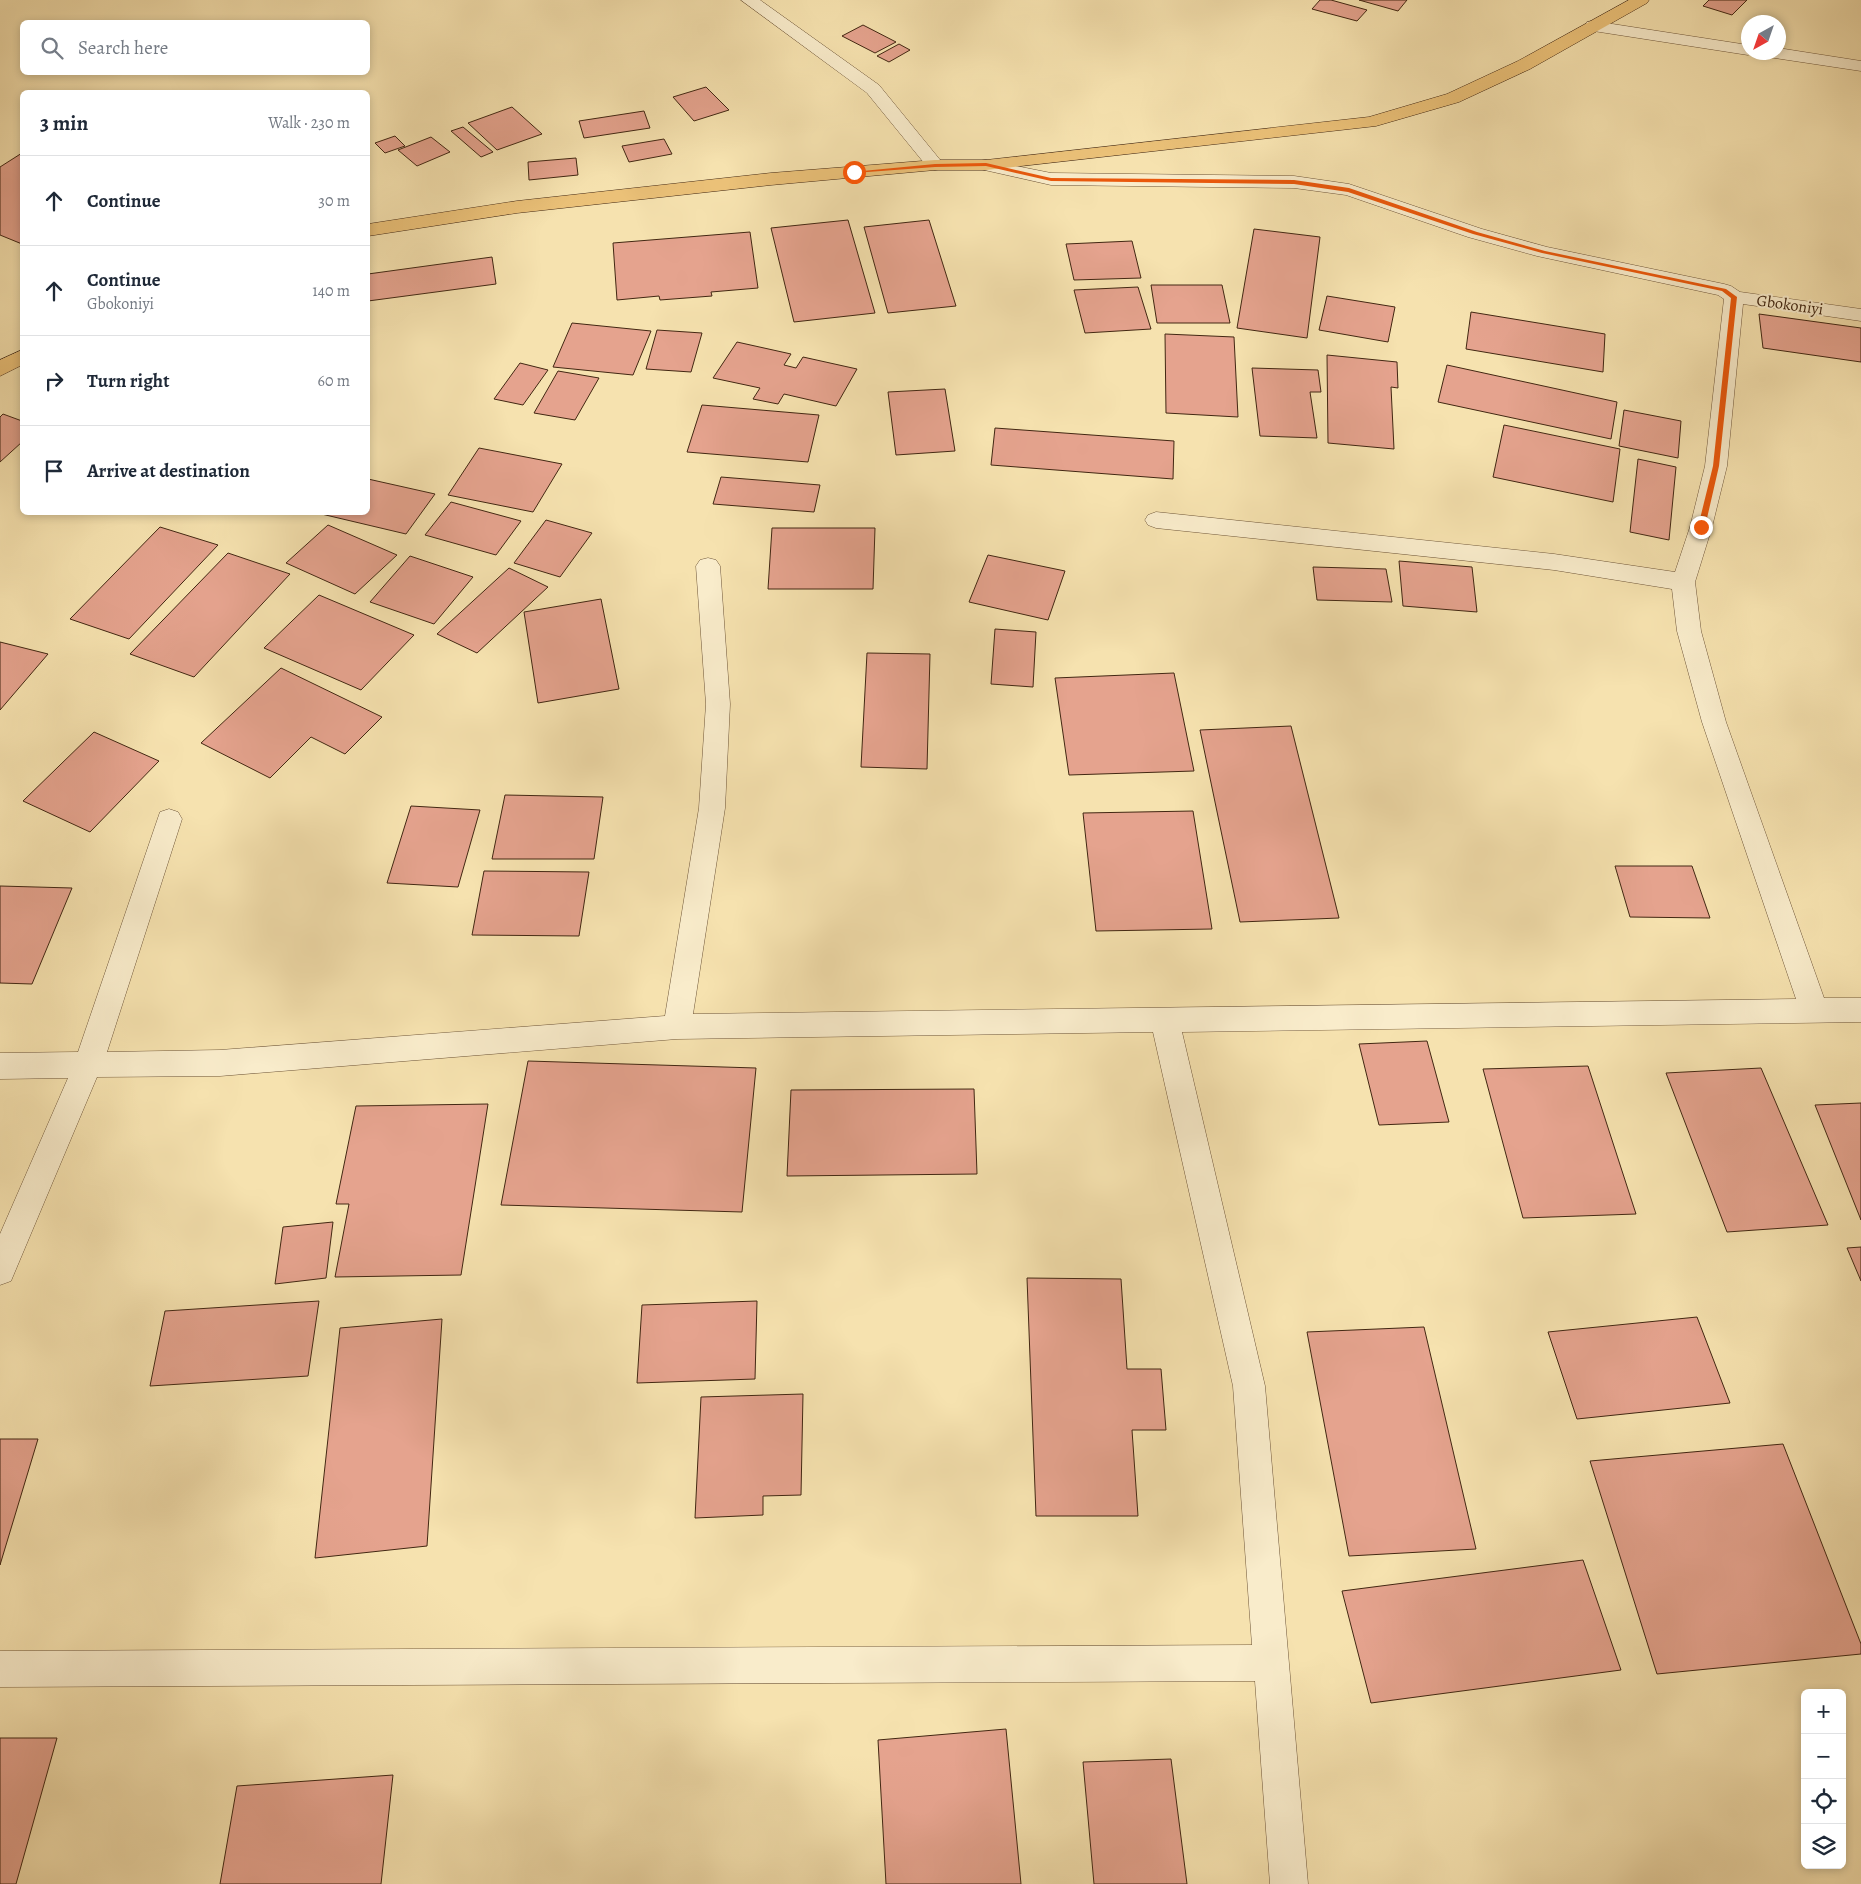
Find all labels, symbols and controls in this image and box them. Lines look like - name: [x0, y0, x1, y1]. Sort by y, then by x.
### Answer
- north arrow: [1741, 15, 1786, 60]
- search box: [20, 20, 370, 75]
- icon: search: [38, 34, 66, 62]
- text: Search here: [78, 35, 168, 61]
- text: 3 min: [40, 109, 88, 137]
- text: Walk · 230 m: [268, 112, 350, 134]
- route start: [843, 161, 866, 184]
- icon: ahead: [40, 187, 68, 215]
- text: Continue: [87, 188, 161, 214]
- text: 30 m: [318, 190, 350, 212]
- text: Continue: [87, 267, 161, 293]
- icon: ahead: [40, 277, 68, 305]
- text: 140 m: [312, 280, 350, 302]
- street label: Gbokoniyi: [1755, 289, 1825, 321]
- text: Gbokoniyi: [87, 293, 154, 315]
- icon: right: [40, 367, 68, 395]
- text: Turn right: [87, 368, 169, 394]
- text: 60 m: [318, 370, 350, 392]
- icon: arrive: [40, 457, 68, 485]
- text: Arrive at destination: [87, 458, 250, 484]
- route end: [1690, 516, 1713, 539]
- map controls: [1801, 1689, 1846, 1869]
- button: +: [1801, 1689, 1846, 1734]
- button: −: [1801, 1734, 1846, 1779]
- button: locate: [1801, 1779, 1846, 1824]
- button: layers: [1801, 1824, 1846, 1869]

